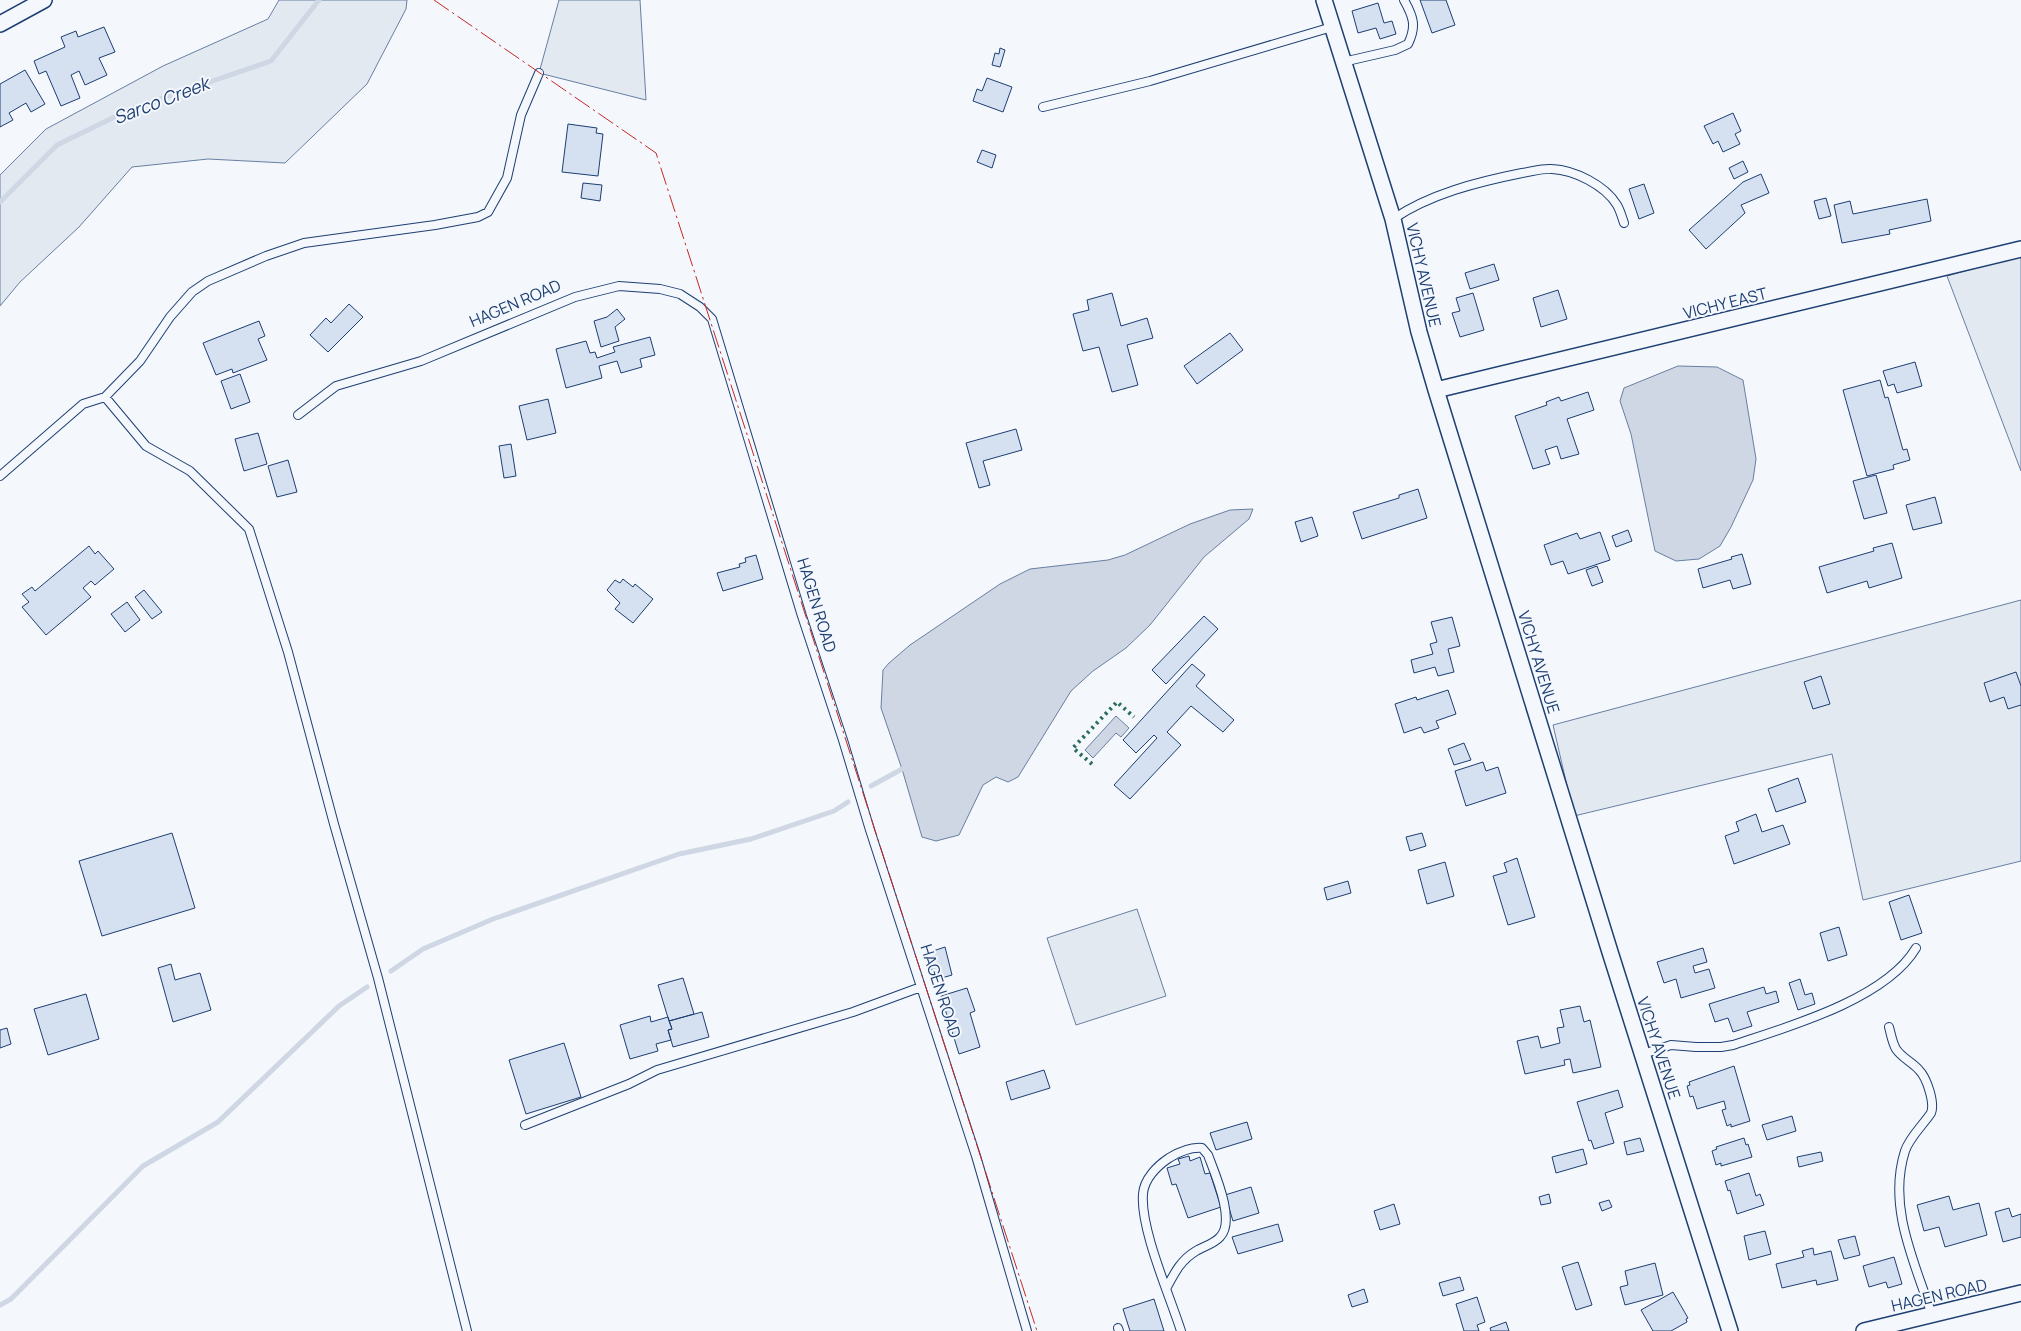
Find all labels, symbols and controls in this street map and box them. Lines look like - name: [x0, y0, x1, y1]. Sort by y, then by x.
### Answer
- water label: Sarco Creek: [110, 70, 215, 129]
- street label: VICHY AVENUE: [1401, 221, 1447, 329]
- street label: HAGEN ROAD: [466, 274, 564, 332]
- street label: VICHY EAST: [1681, 282, 1770, 324]
- street label: HAGEN ROAD: [792, 555, 842, 655]
- street label: VICHY AVENUE: [1513, 608, 1565, 716]
- street label: HAGEN ROAD: [915, 941, 967, 1041]
- street label: VICHY AVENUE: [1632, 994, 1686, 1102]
- street label: HAGEN ROAD: [1889, 1273, 1989, 1317]

